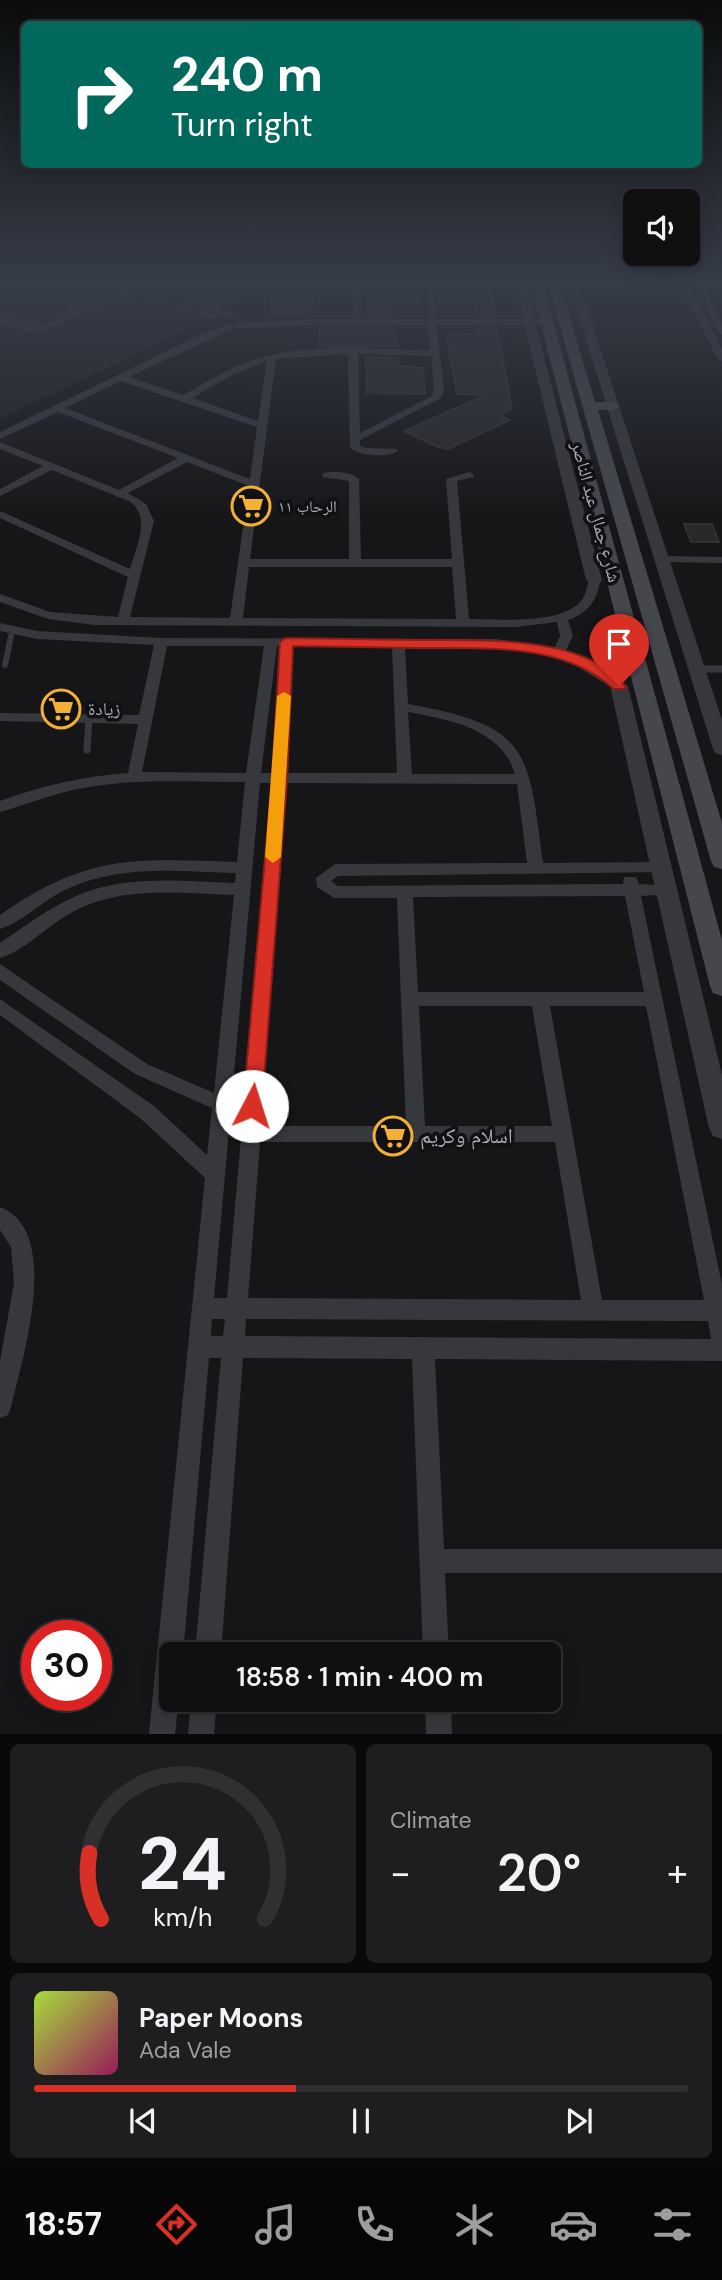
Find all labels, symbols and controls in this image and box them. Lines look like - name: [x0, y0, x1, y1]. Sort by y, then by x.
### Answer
- text: 240 m: [171, 42, 323, 106]
- icon: right: [56, 49, 147, 140]
- text: Turn right: [171, 104, 313, 146]
- map controls: [623, 189, 700, 266]
- button: sound: [623, 189, 700, 266]
- street label: شارع جمال عبد الناصر: [565, 438, 626, 585]
- supermarket icon: الرحاب ١١: [230, 485, 272, 527]
- place label: الرحاب ١١: [278, 496, 337, 517]
- pin: [589, 614, 649, 686]
- icon: arrive: [600, 625, 638, 663]
- supermarket icon: زيادة: [40, 688, 82, 730]
- place label: زيادة: [88, 697, 121, 721]
- position arrow: [215, 1069, 289, 1143]
- supermarket icon: اسلام وكريم: [372, 1115, 414, 1157]
- place label: اسلام وكريم: [420, 1122, 513, 1150]
- speed limit sign: 30: [21, 1620, 112, 1711]
- text: 18:58 · 1 min · 400 m: [237, 1660, 483, 1694]
- text: Climate: [390, 1805, 472, 1835]
- text: 24: [139, 1818, 227, 1913]
- text: 20°: [497, 1839, 581, 1907]
- text: −: [390, 1848, 411, 1898]
- text: +: [667, 1848, 688, 1898]
- text: km/h: [153, 1901, 213, 1934]
- text: Paper Moons: [139, 2001, 303, 2035]
- text: Ada Vale: [139, 2035, 232, 2065]
- icon: previous: [124, 2102, 162, 2140]
- icon: pause: [342, 2102, 380, 2140]
- icon: next: [560, 2102, 598, 2140]
- icon: directions: [152, 2200, 201, 2249]
- icon: music: [251, 2200, 300, 2249]
- icon: phone: [350, 2200, 399, 2249]
- icon: climate: [450, 2200, 499, 2249]
- icon: car: [549, 2200, 598, 2249]
- icon: filters: [648, 2200, 697, 2249]
- text: 18:57: [25, 2203, 102, 2245]

